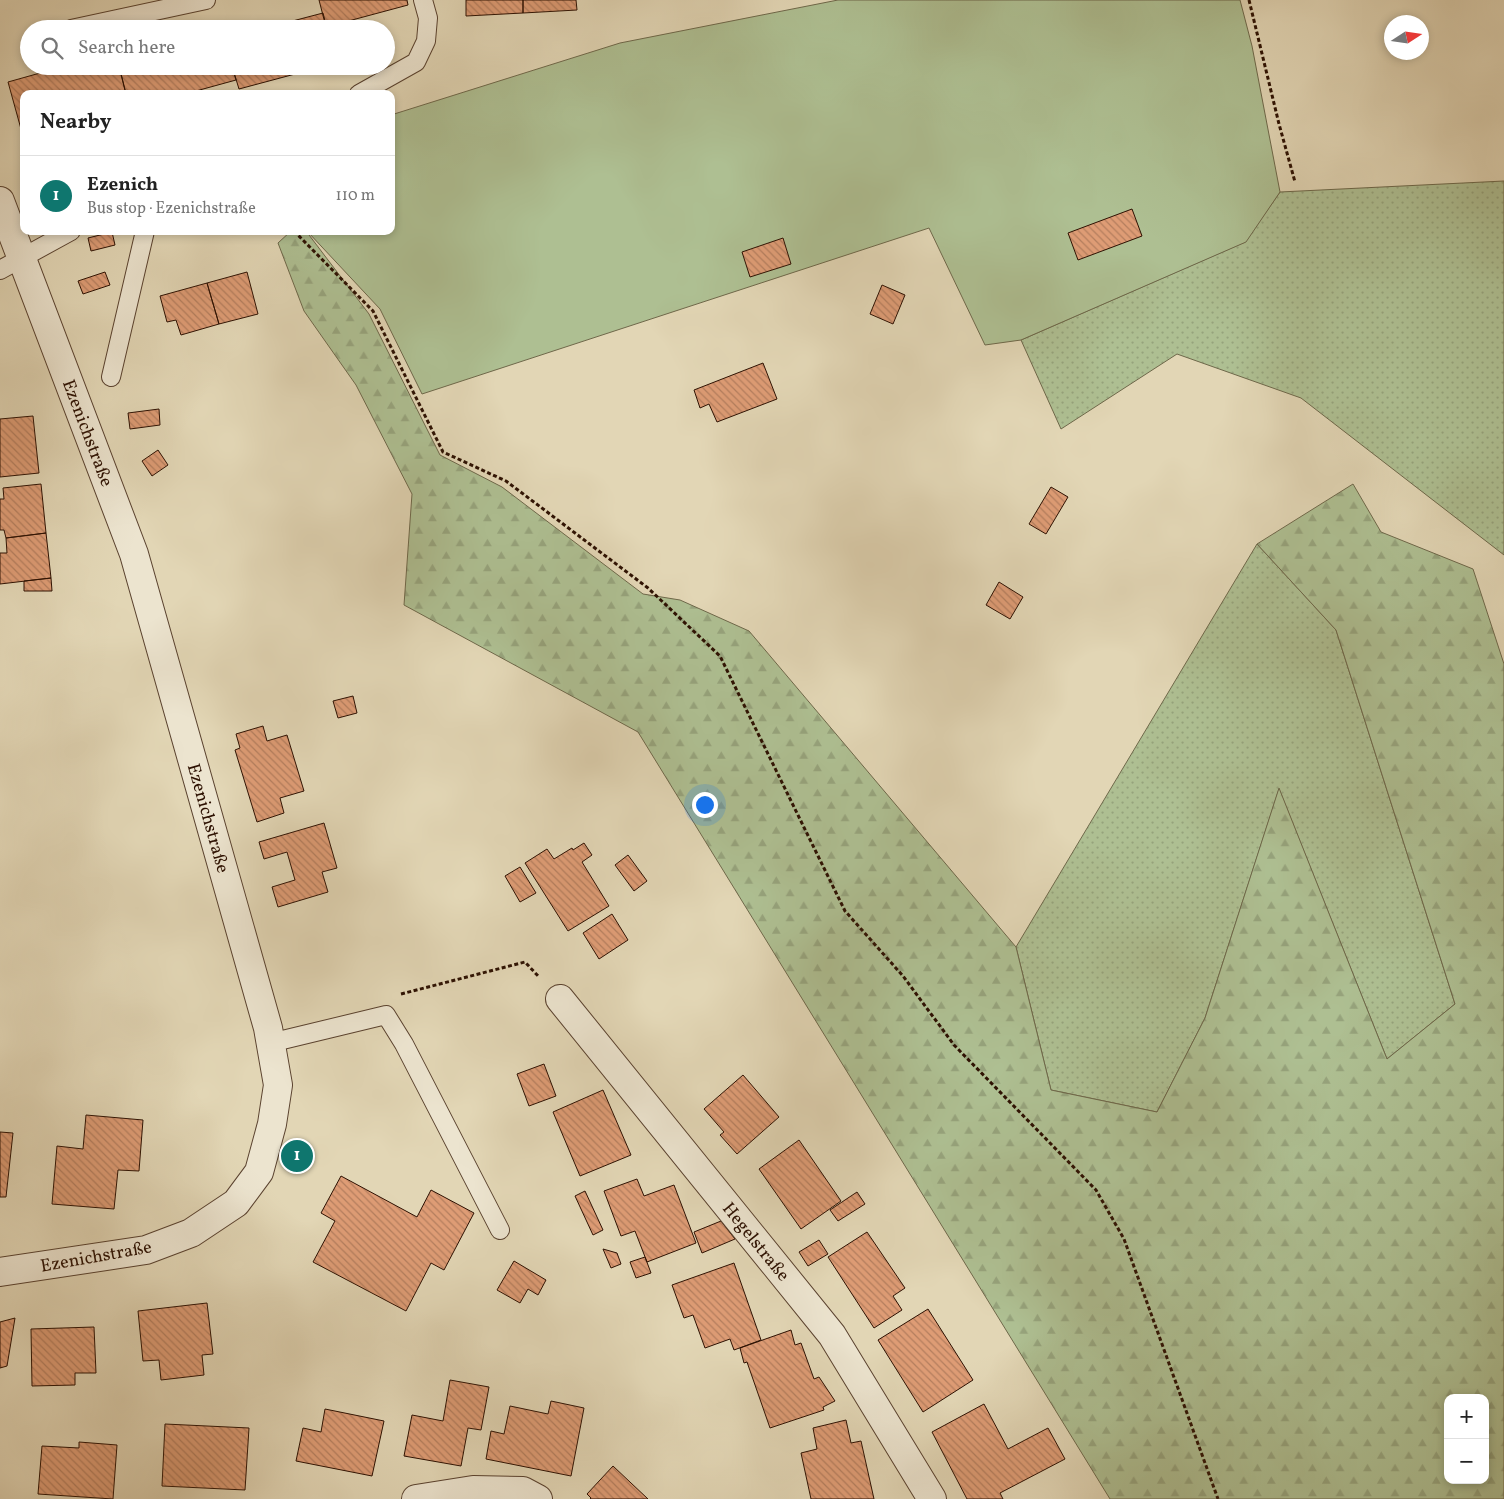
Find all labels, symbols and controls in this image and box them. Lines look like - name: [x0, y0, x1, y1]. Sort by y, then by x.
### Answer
- north arrow: [1384, 15, 1429, 60]
- search box: [20, 20, 395, 75]
- icon: search: [38, 34, 66, 62]
- text: Search here: [78, 35, 175, 61]
- text: Nearby: [40, 108, 111, 137]
- text: Ezenich: [87, 172, 158, 198]
- text: 1: [53, 185, 59, 207]
- text: 110 m: [336, 185, 375, 207]
- text: Bus stop · Ezenichstraße: [87, 198, 256, 220]
- street label: Ezenichstraße: [55, 376, 118, 491]
- street label: Ezenichstraße: [180, 761, 235, 876]
- your location: [692, 792, 718, 818]
- pin: 1: [281, 1137, 313, 1175]
- street label: Hegelstraße: [716, 1198, 795, 1287]
- street label: Ezenichstraße: [39, 1235, 154, 1280]
- map controls: [1444, 1394, 1489, 1484]
- button: +: [1444, 1394, 1489, 1439]
- button: −: [1444, 1439, 1489, 1484]

